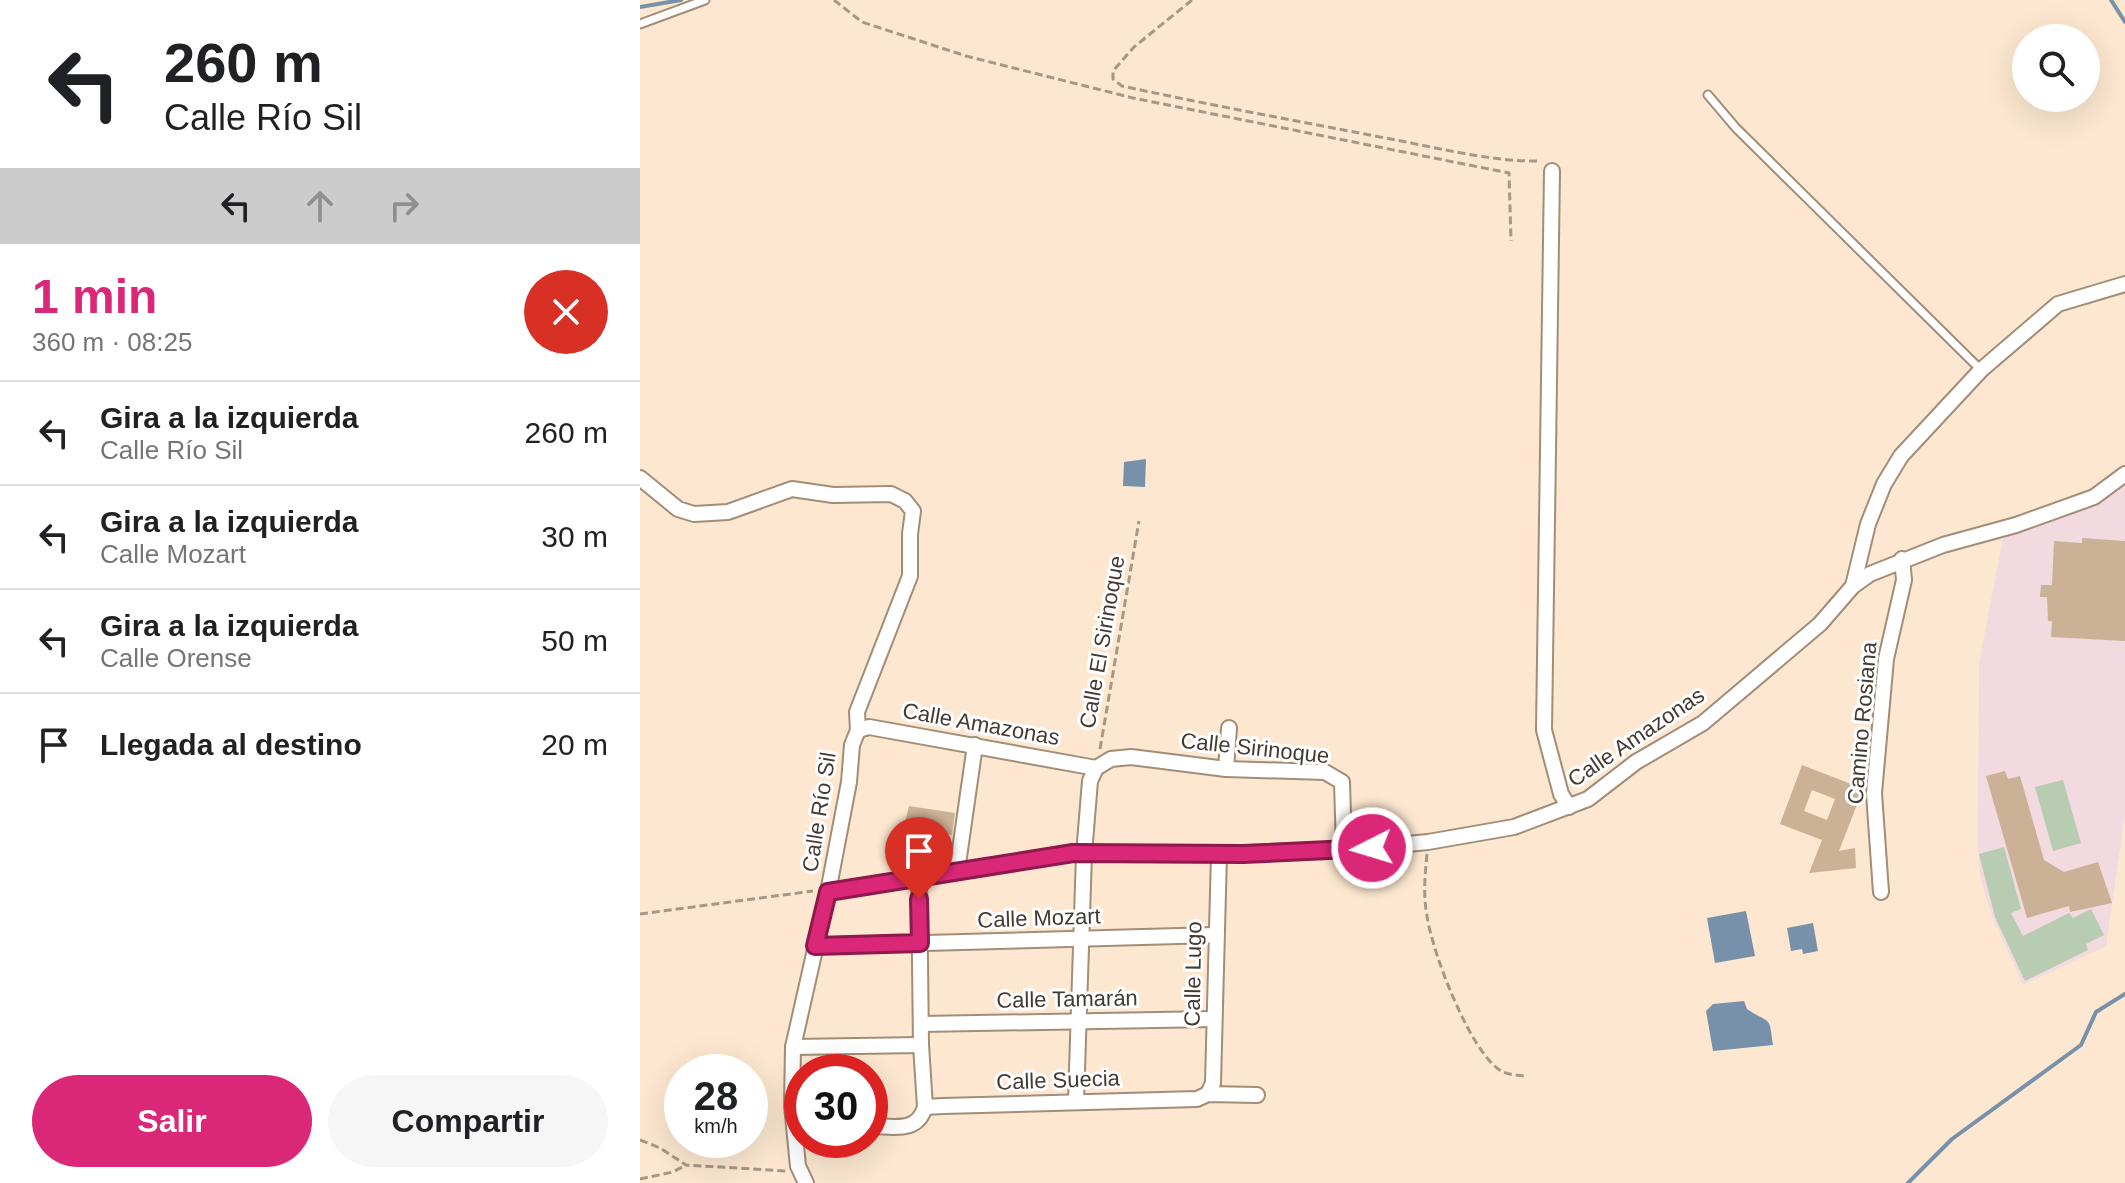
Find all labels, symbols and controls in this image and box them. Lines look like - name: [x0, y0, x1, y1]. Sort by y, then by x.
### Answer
- map controls: [2012, 24, 2100, 112]
- button: search: [2012, 24, 2100, 112]
- text: 260 m: [164, 31, 323, 94]
- icon: left: [32, 32, 136, 136]
- text: Calle Río Sil: [164, 97, 362, 138]
- icon: left: [214, 184, 258, 228]
- icon: ahead: [298, 184, 342, 228]
- icon: right: [382, 184, 426, 228]
- text: 1 min: [32, 270, 157, 323]
- button: close: [524, 270, 608, 354]
- text: 360 m · 08:25: [32, 327, 192, 357]
- text: Gira a la izquierda: [100, 401, 358, 434]
- icon: left: [32, 411, 76, 455]
- text: 260 m: [525, 416, 608, 449]
- text: Calle Río Sil: [100, 435, 243, 465]
- text: Gira a la izquierda: [100, 505, 358, 538]
- icon: left: [32, 515, 76, 559]
- text: 30 m: [541, 520, 608, 553]
- text: Calle Mozart: [100, 539, 246, 569]
- street label: Calle El Sirinoque: [1075, 554, 1129, 730]
- text: Gira a la izquierda: [100, 609, 358, 642]
- icon: left: [32, 619, 76, 663]
- text: 50 m: [541, 624, 608, 657]
- street label: Camino Rosiana: [1842, 640, 1882, 805]
- text: Calle Orense: [100, 643, 252, 673]
- street label: Calle Amazonas: [1563, 682, 1709, 792]
- street label: Calle Amazonas: [901, 698, 1061, 750]
- icon: arrive: [32, 723, 76, 767]
- text: Llegada al destino: [100, 728, 362, 761]
- text: 20 m: [541, 728, 608, 761]
- street label: Calle Sirinoque: [1180, 728, 1330, 768]
- street label: Calle Río Sil: [797, 750, 841, 874]
- position arrow: [1330, 806, 1414, 890]
- pin: [885, 817, 953, 899]
- icon: arrive: [897, 829, 941, 873]
- street label: Calle Mozart: [977, 903, 1101, 933]
- street label: Calle Lugo: [1180, 921, 1206, 1027]
- street label: Calle Tamarán: [996, 985, 1138, 1013]
- speed limit sign: 30: [784, 1054, 888, 1158]
- street label: Calle Suecia: [996, 1065, 1121, 1095]
- text: 28: [694, 1074, 738, 1118]
- button: Salir: [32, 1075, 312, 1167]
- button: Compartir: [328, 1075, 608, 1167]
- text: km/h: [694, 1115, 738, 1137]

